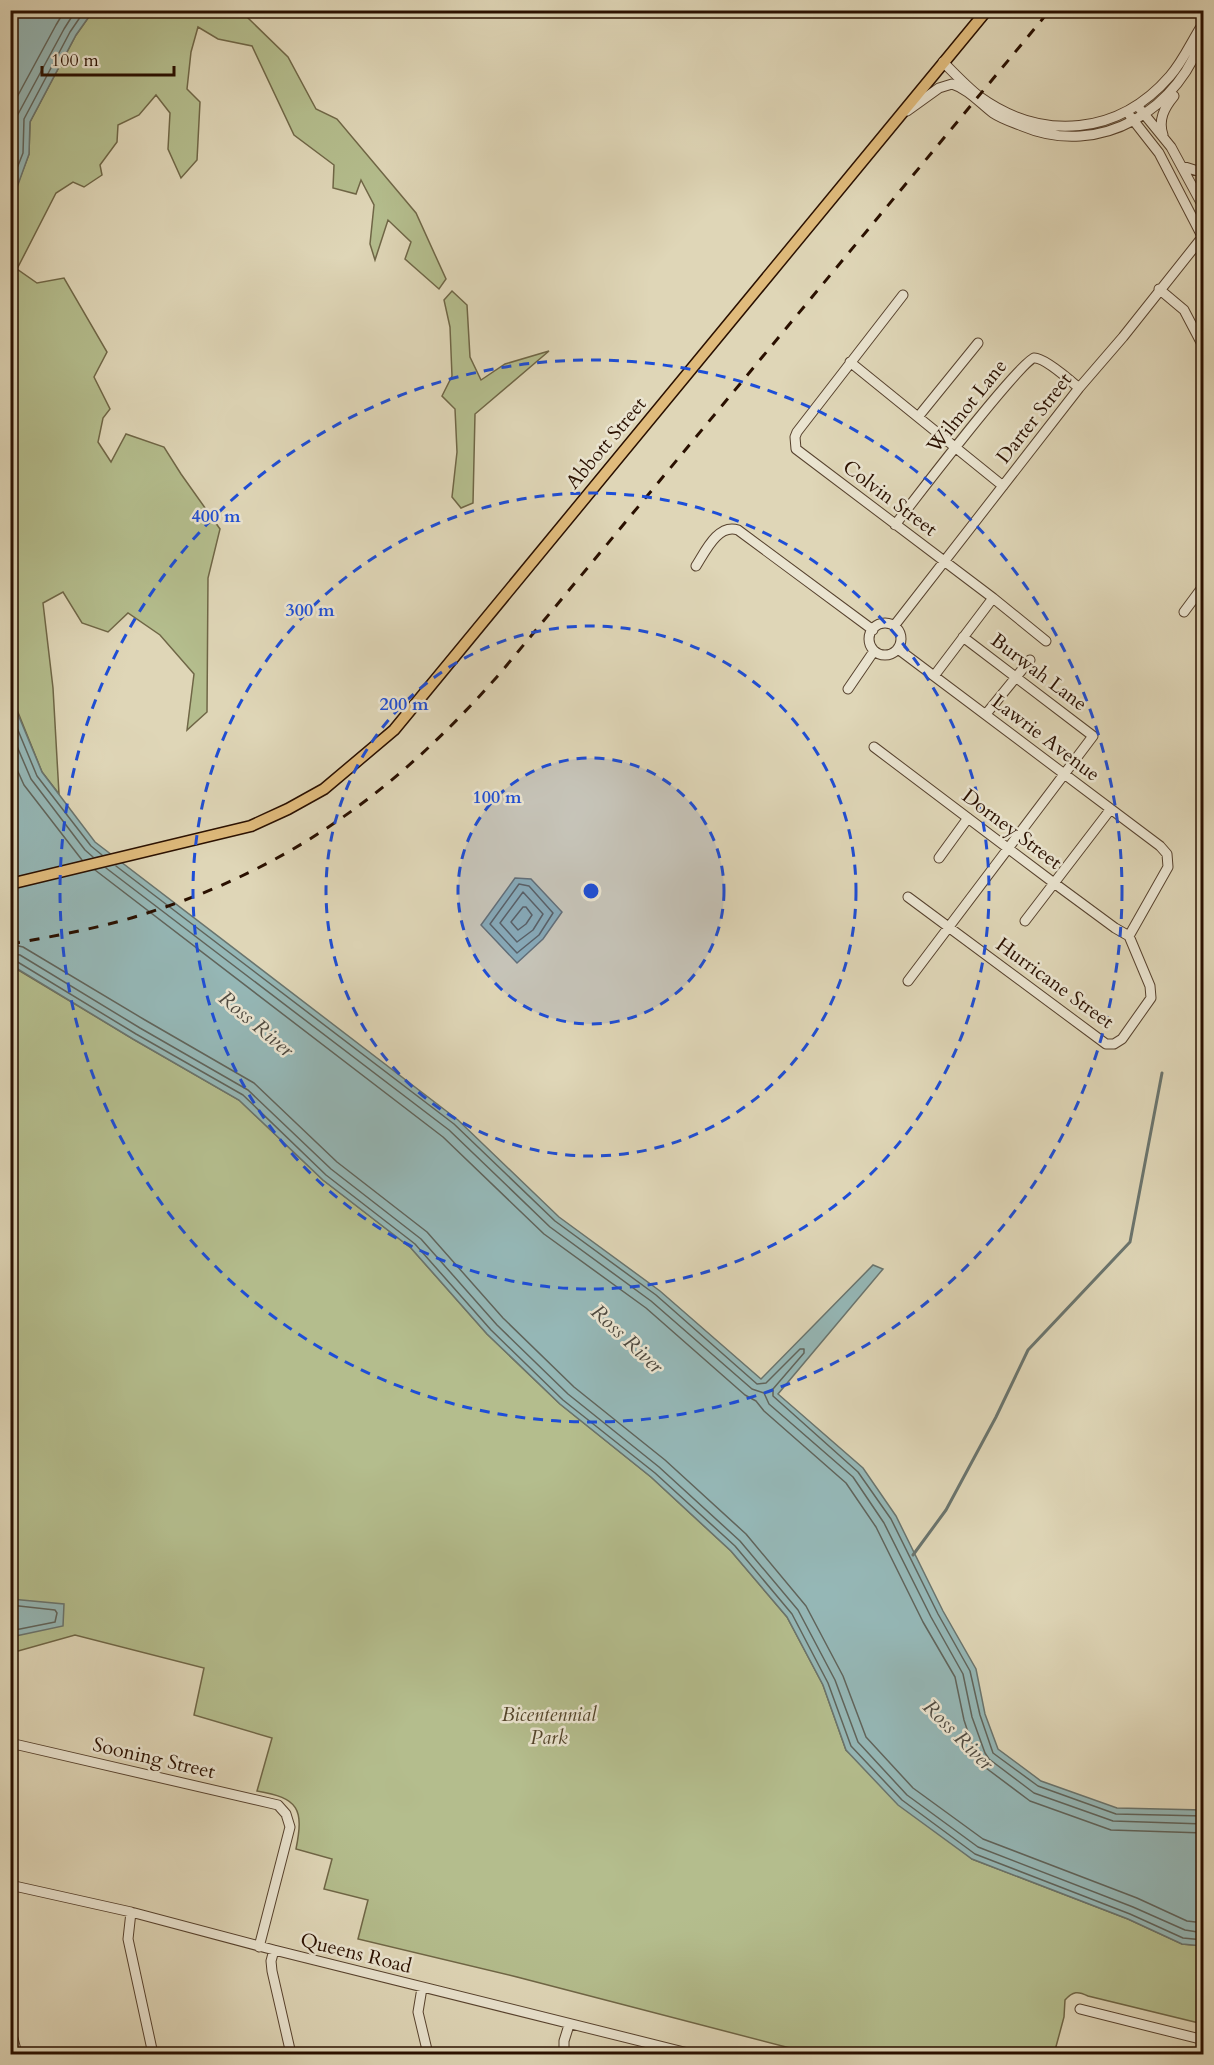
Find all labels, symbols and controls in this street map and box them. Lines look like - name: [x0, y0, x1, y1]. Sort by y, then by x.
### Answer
- scale bar: [42, 39, 174, 77]
- text: 100 m: [51, 48, 99, 73]
- street label: Wilmot Lane: [920, 353, 1013, 459]
- street label: Darter Street: [990, 366, 1078, 469]
- street label: Abbott Street: [559, 391, 653, 495]
- street label: Colvin Street: [837, 454, 943, 543]
- text: 400 m: [191, 504, 241, 529]
- text: 300 m: [285, 598, 335, 623]
- street label: Burwah Lane: [985, 627, 1093, 717]
- street label: Lawrie Avenue: [986, 688, 1106, 788]
- text: 200 m: [379, 692, 429, 717]
- street label: Dorney Street: [956, 782, 1068, 876]
- text: 100 m: [472, 785, 522, 810]
- centre of rings: [581, 881, 601, 901]
- street label: Hurricane Street: [991, 931, 1120, 1035]
- water label: Ross River: [212, 984, 301, 1065]
- water label: Ross River: [584, 1298, 671, 1381]
- water label: Ross River: [916, 1693, 1001, 1778]
- park label: Bicentennial Park: [502, 1701, 597, 1751]
- street label: Sooning Street: [90, 1731, 218, 1785]
- street label: Queens Road: [298, 1926, 415, 1980]

